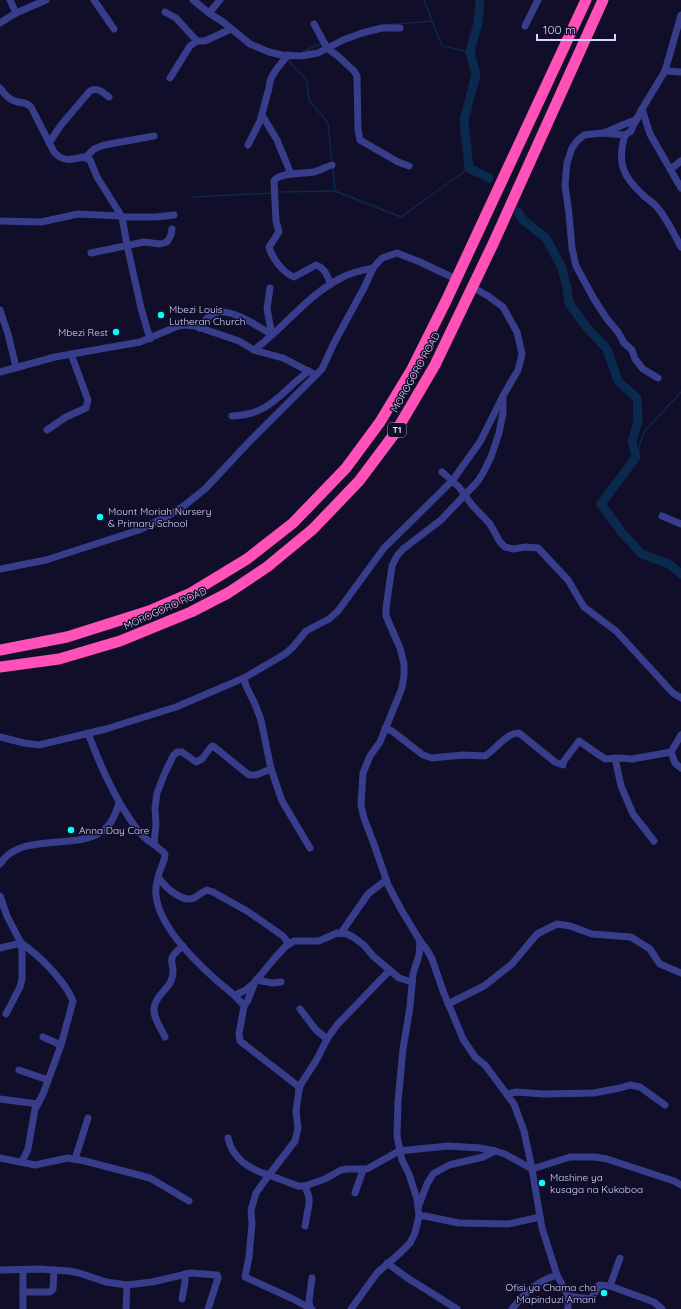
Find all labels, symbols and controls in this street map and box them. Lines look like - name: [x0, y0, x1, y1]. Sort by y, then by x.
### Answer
- scale bar: [537, 16, 615, 42]
- text: 100 m: [543, 22, 576, 37]
- place label: Mbezi Louis Lutheran Church: [169, 303, 245, 328]
- marker: Mbezi Louis Lutheran Church: [156, 310, 166, 320]
- place label: Mbezi Rest: [58, 326, 109, 339]
- marker: Mbezi Rest: [111, 327, 121, 337]
- street label: MOROGORO ROAD: [388, 330, 443, 415]
- road number: T1: [388, 423, 406, 437]
- place label: Mount Moriah Nursery & Primary School: [108, 505, 211, 530]
- marker: Mount Moriah Nursery & Primary School: [95, 512, 105, 522]
- street label: MOROGORO ROAD: [122, 584, 209, 633]
- place label: Anna Day Care: [79, 824, 150, 837]
- marker: Anna Day Care: [66, 825, 76, 835]
- place label: Mashine ya kusaga na Kukoboa: [550, 1171, 643, 1196]
- marker: Mashine ya kusaga na Kukoboa: [537, 1178, 547, 1188]
- place label: Ofisi ya Chama cha Mapinduzi Amani: [505, 1281, 596, 1306]
- marker: Ofisi ya Chama cha Mapinduzi Amani: [599, 1288, 609, 1298]

